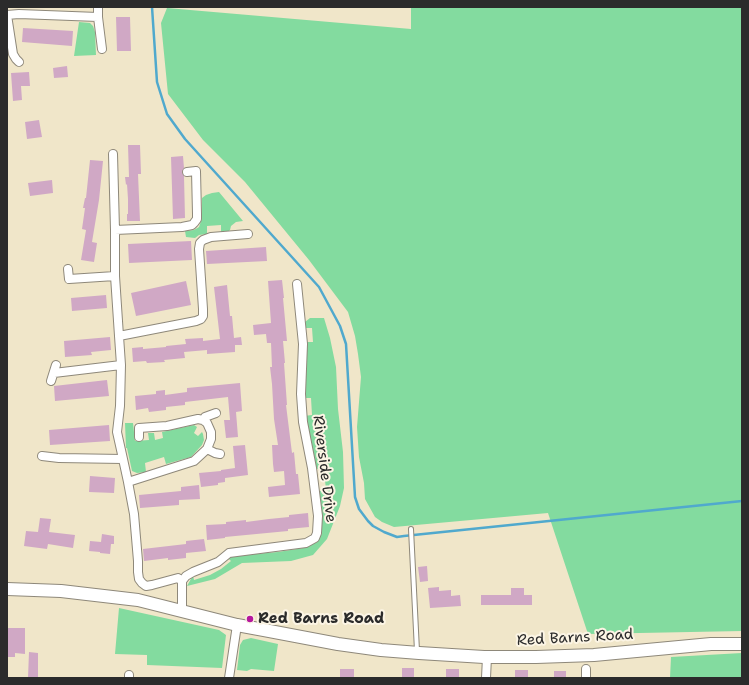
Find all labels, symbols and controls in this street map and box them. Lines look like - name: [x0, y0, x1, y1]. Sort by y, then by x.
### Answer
- street label: Riverside Drive: [308, 414, 340, 524]
- place label: Red Barns Road: [258, 610, 384, 628]
- marker: Red Barns Road: [245, 614, 255, 624]
- street label: Red Barns Road: [516, 626, 634, 650]

